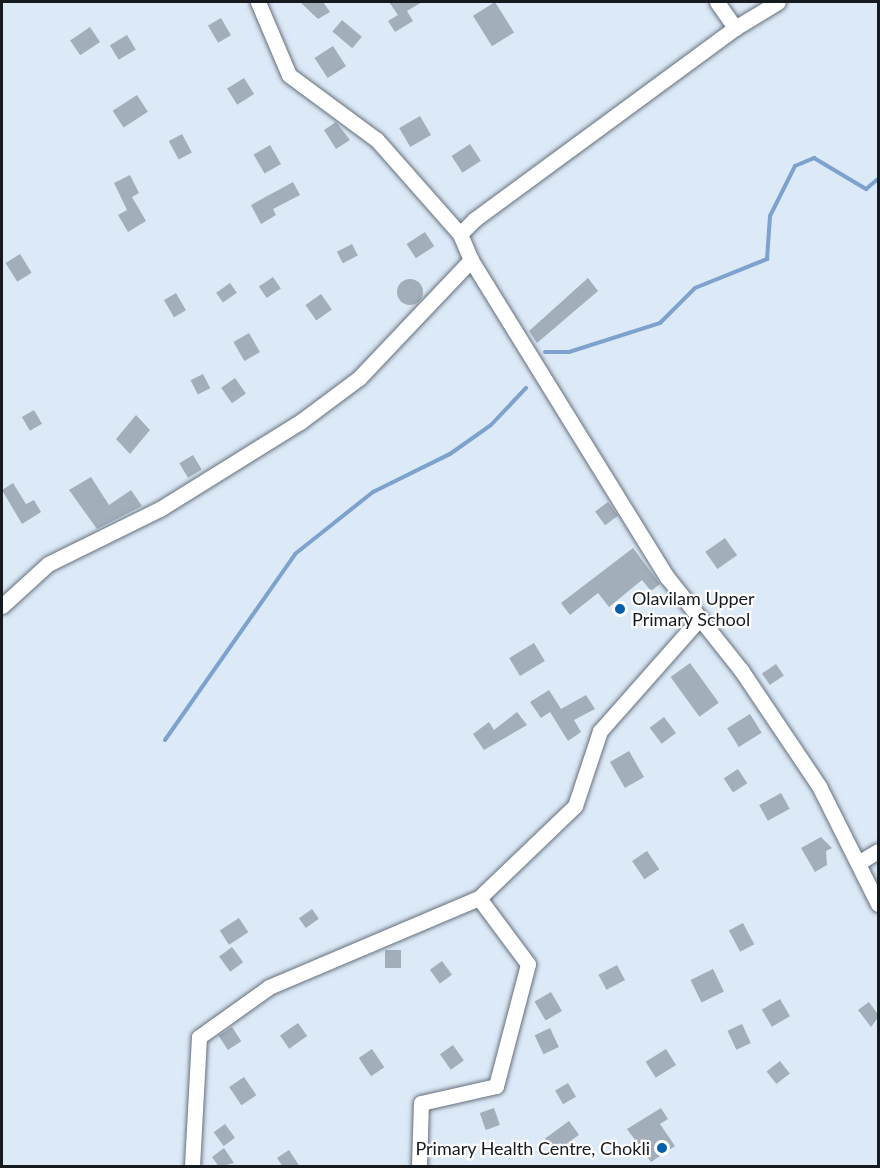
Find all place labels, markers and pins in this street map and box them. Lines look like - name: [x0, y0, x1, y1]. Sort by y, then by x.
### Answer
- place label: Olavilam Upper Primary School: [632, 588, 755, 630]
- marker: Olavilam Upper Primary School: [613, 602, 627, 616]
- place label: Primary Health Centre, Chokli: [415, 1137, 650, 1159]
- marker: Primary Health Centre, Chokli: [655, 1141, 669, 1155]

